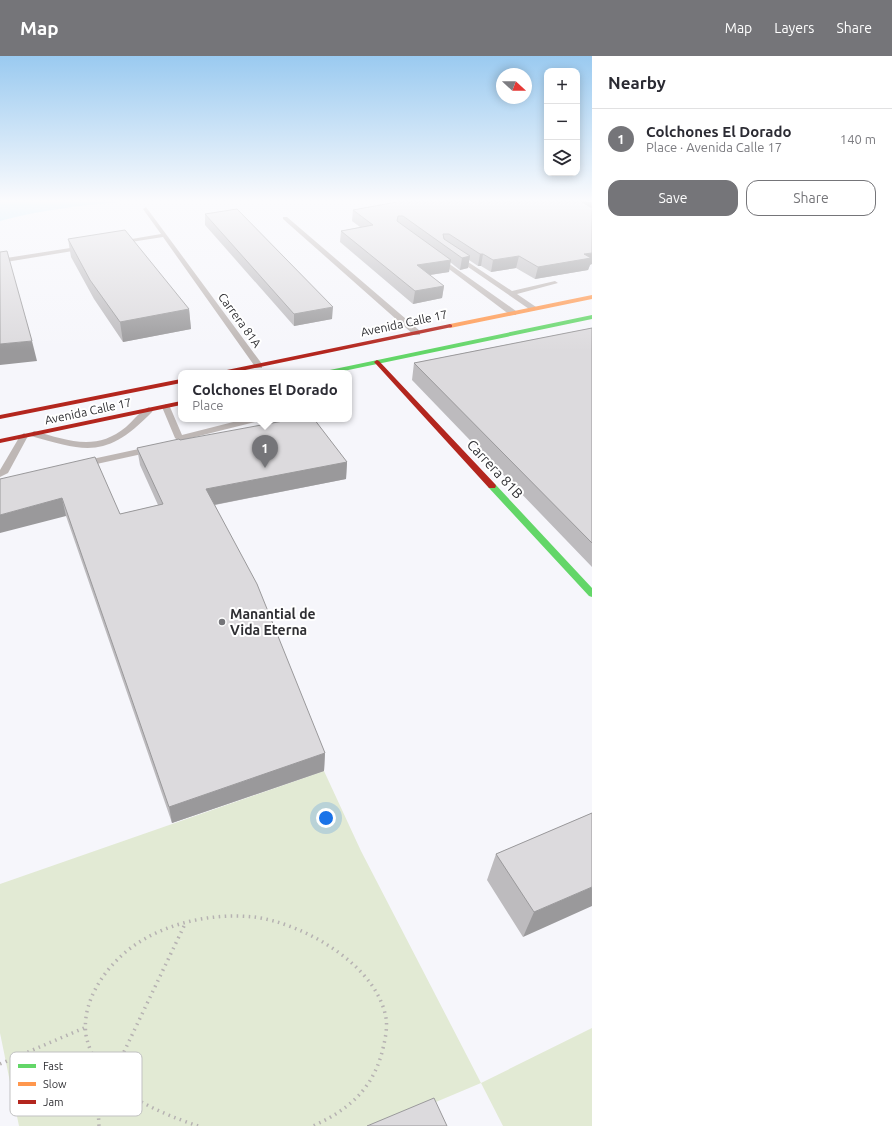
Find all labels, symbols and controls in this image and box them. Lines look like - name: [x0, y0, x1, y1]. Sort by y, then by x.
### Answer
- text: Map: [20, 17, 59, 39]
- text: Map: [725, 20, 752, 36]
- text: Layers: [774, 20, 814, 36]
- text: Share: [836, 20, 872, 36]
- north arrow: [496, 68, 532, 104]
- map controls: [544, 68, 580, 176]
- button: +: [544, 68, 580, 104]
- text: Nearby: [608, 73, 666, 92]
- button: −: [544, 104, 580, 140]
- text: Colchones El Dorado: [646, 123, 791, 140]
- text: 1: [617, 132, 625, 146]
- text: 140 m: [840, 132, 876, 146]
- button: layers: [544, 140, 580, 176]
- text: Place · Avenida Calle 17: [646, 140, 782, 154]
- button: Save: [608, 180, 738, 216]
- button: Share: [746, 180, 876, 216]
- street label: Carrera 81A: [216, 290, 264, 350]
- street label: Avenida Calle 17: [359, 307, 449, 339]
- popup: [178, 370, 352, 422]
- text: Colchones El Dorado: [192, 381, 338, 398]
- street label: Avenida Calle 17: [43, 395, 133, 427]
- text: Place: [192, 398, 223, 412]
- pin: 1: [252, 435, 278, 468]
- street label: Carrera 81B: [464, 436, 526, 502]
- place label: Manantial de Vida Eterna: [230, 606, 316, 638]
- marker: Manantial de Vida Eterna: [217, 617, 227, 627]
- your location: [316, 808, 336, 828]
- legend: [10, 1052, 142, 1116]
- text: Fast: [43, 1060, 64, 1072]
- text: Slow: [43, 1078, 67, 1090]
- text: Jam: [43, 1096, 64, 1108]

